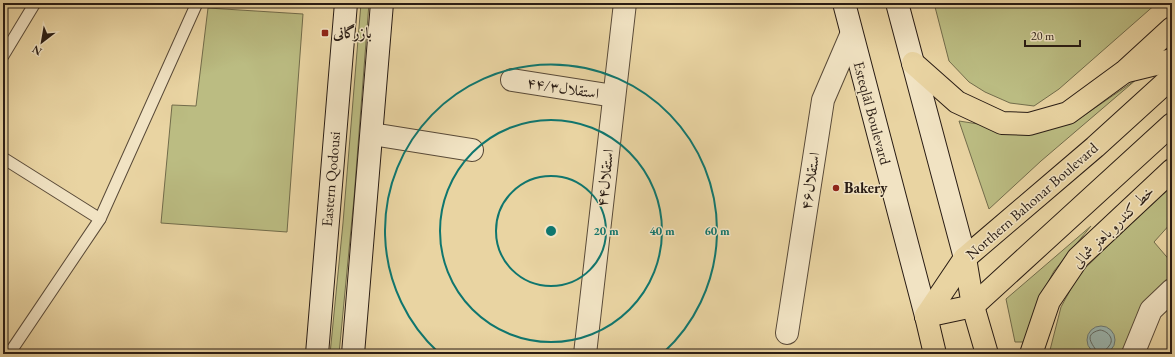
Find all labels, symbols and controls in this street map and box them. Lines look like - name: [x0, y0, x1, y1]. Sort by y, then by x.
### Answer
- north arrow: [22, 22, 62, 62]
- scale bar: [1025, 22, 1080, 48]
- place label: بازرگانی: [332, 23, 372, 42]
- marker: بازرگانی: [320, 28, 330, 38]
- text: 20 m: [1031, 28, 1055, 44]
- text: N: [29, 42, 44, 59]
- street label: Esteqlāl Boulevard: [850, 59, 896, 167]
- street label: استقلال۴۴/۳: [526, 72, 601, 103]
- street label: Eastern Qodousi: [317, 130, 344, 227]
- street label: Northern Bahonar Boulevard: [962, 138, 1102, 263]
- street label: استقلال۴۴: [592, 148, 617, 208]
- street label: استقلال۴۶: [796, 151, 823, 211]
- place label: Bakery: [844, 178, 888, 197]
- street label: خط کندرو باهنر شمالی: [1068, 182, 1158, 272]
- marker: Bakery: [831, 183, 841, 193]
- text: 20 m: [593, 223, 619, 239]
- text: 40 m: [649, 223, 675, 239]
- text: 60 m: [704, 223, 730, 239]
- centre of rings: [544, 224, 558, 238]

